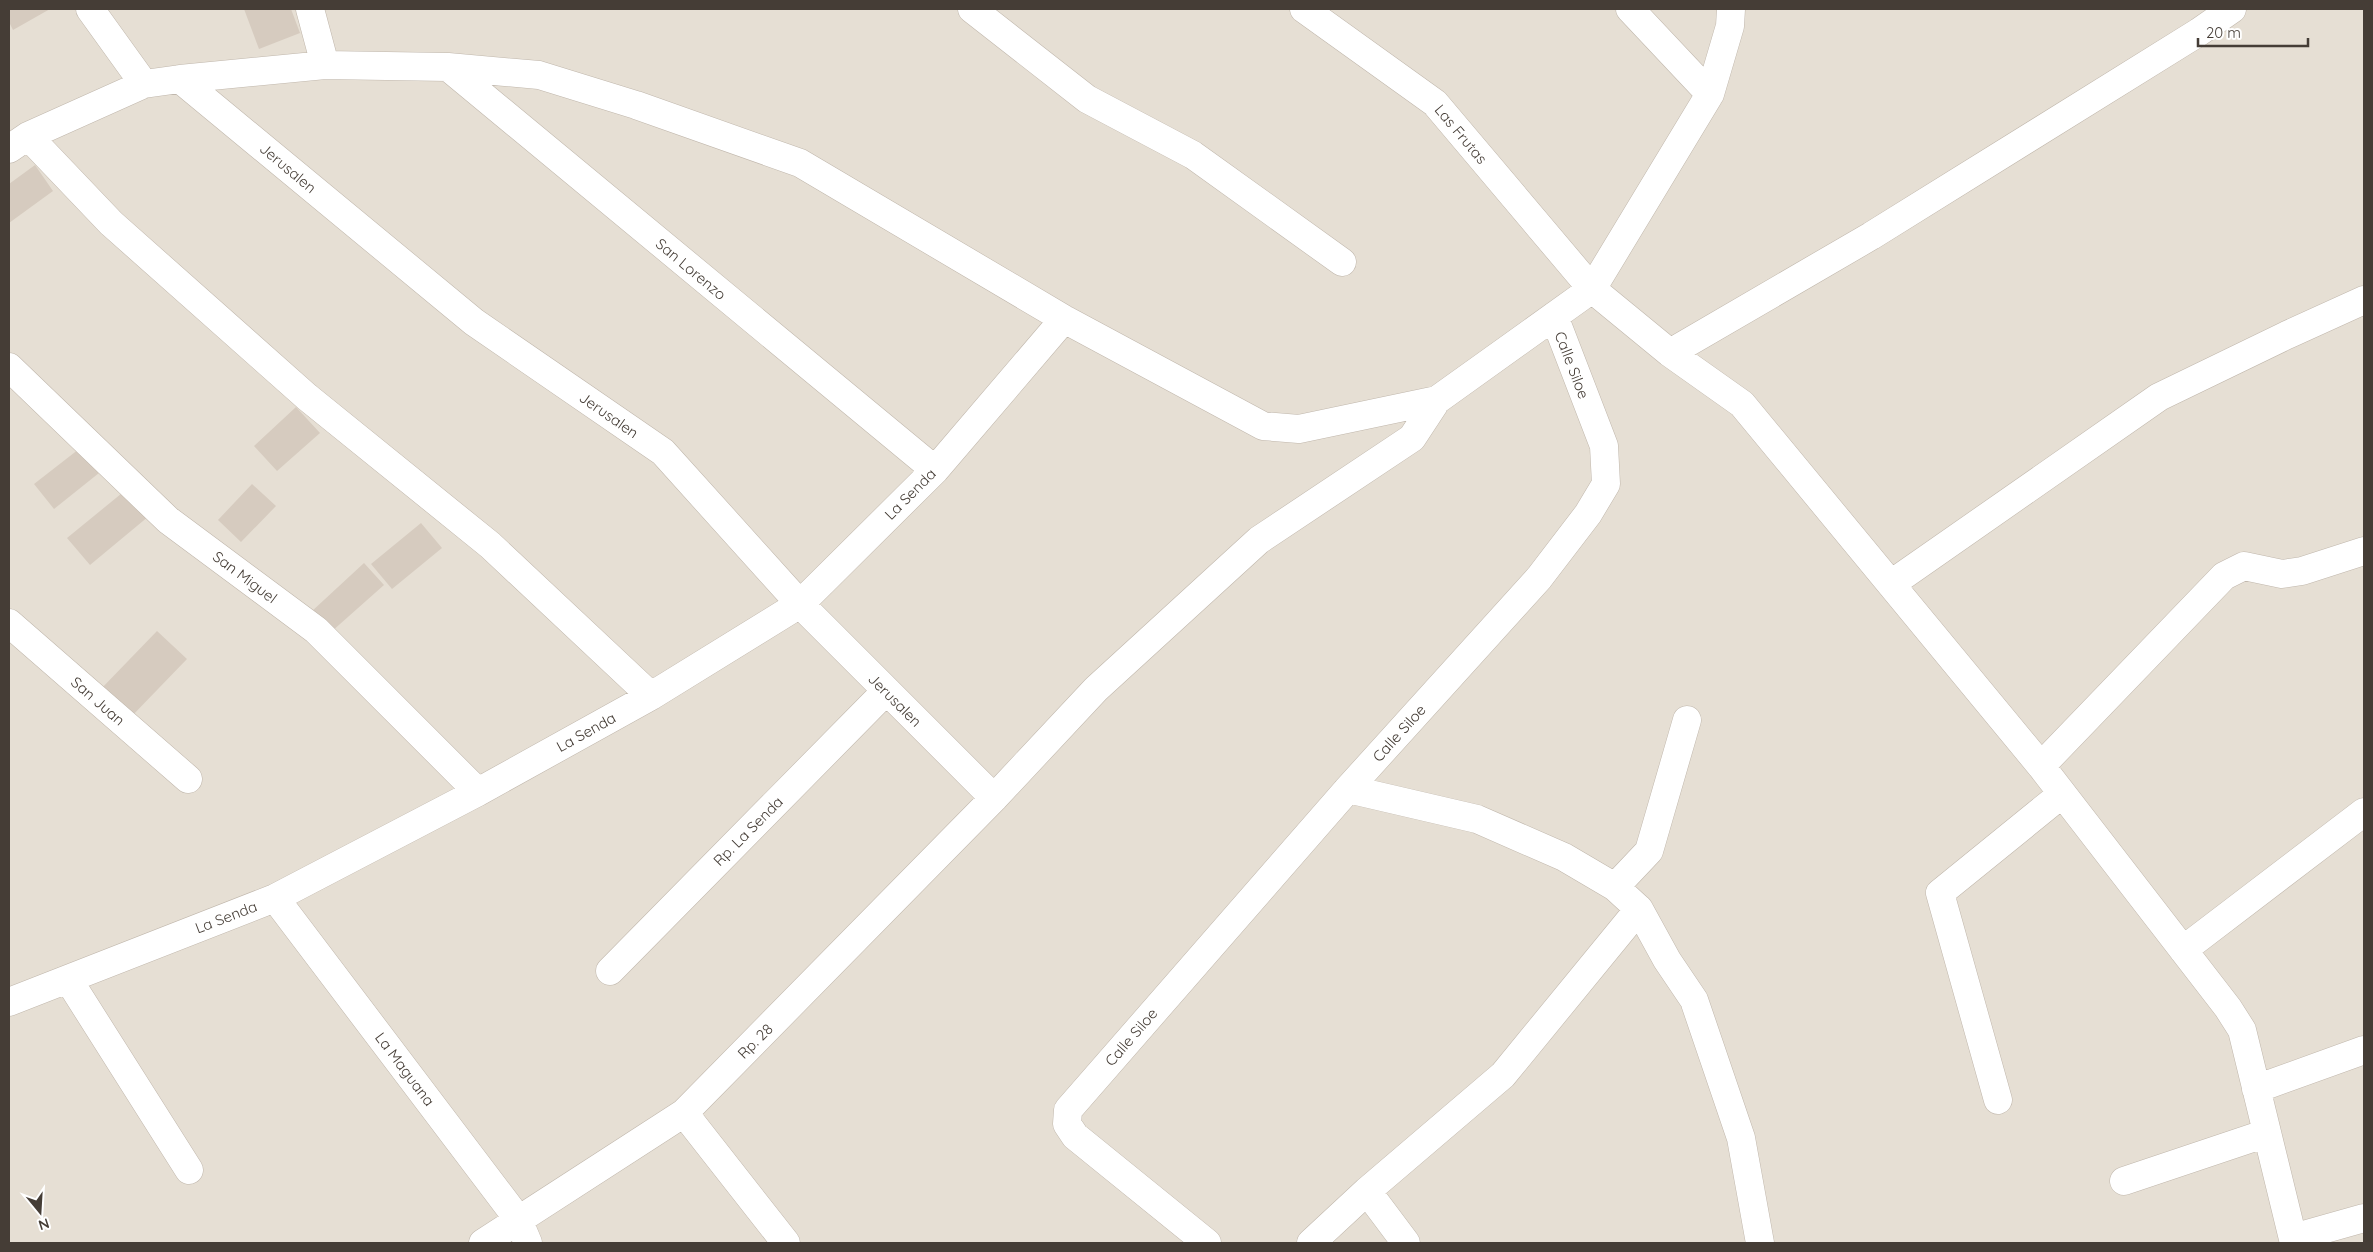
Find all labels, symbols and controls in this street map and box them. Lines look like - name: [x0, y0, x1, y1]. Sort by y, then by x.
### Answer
- scale bar: [2198, 15, 2308, 47]
- text: 20 m: [2206, 23, 2241, 42]
- street label: Las Frutas: [1431, 100, 1491, 168]
- street label: Jerusalen: [256, 139, 320, 197]
- street label: San Lorenzo: [652, 234, 730, 304]
- street label: Calle Siloe: [1550, 329, 1594, 401]
- street label: Jerusalen: [576, 388, 642, 442]
- street label: La Senda: [880, 464, 940, 524]
- street label: San Miguel: [209, 547, 281, 607]
- street label: Jerusalen: [864, 669, 926, 731]
- street label: San Juan: [67, 672, 129, 730]
- street label: Calle Siloe: [1368, 700, 1430, 766]
- street label: La Senda: [553, 708, 619, 756]
- street label: Rp. La Senda: [709, 792, 787, 870]
- street label: La Senda: [192, 896, 260, 938]
- street label: Calle Siloe: [1101, 1004, 1161, 1070]
- street label: Rp. 28: [733, 1019, 777, 1063]
- street label: La Maguana: [371, 1028, 439, 1110]
- north arrow: [15, 1187, 65, 1237]
- text: N: [36, 1214, 52, 1235]

